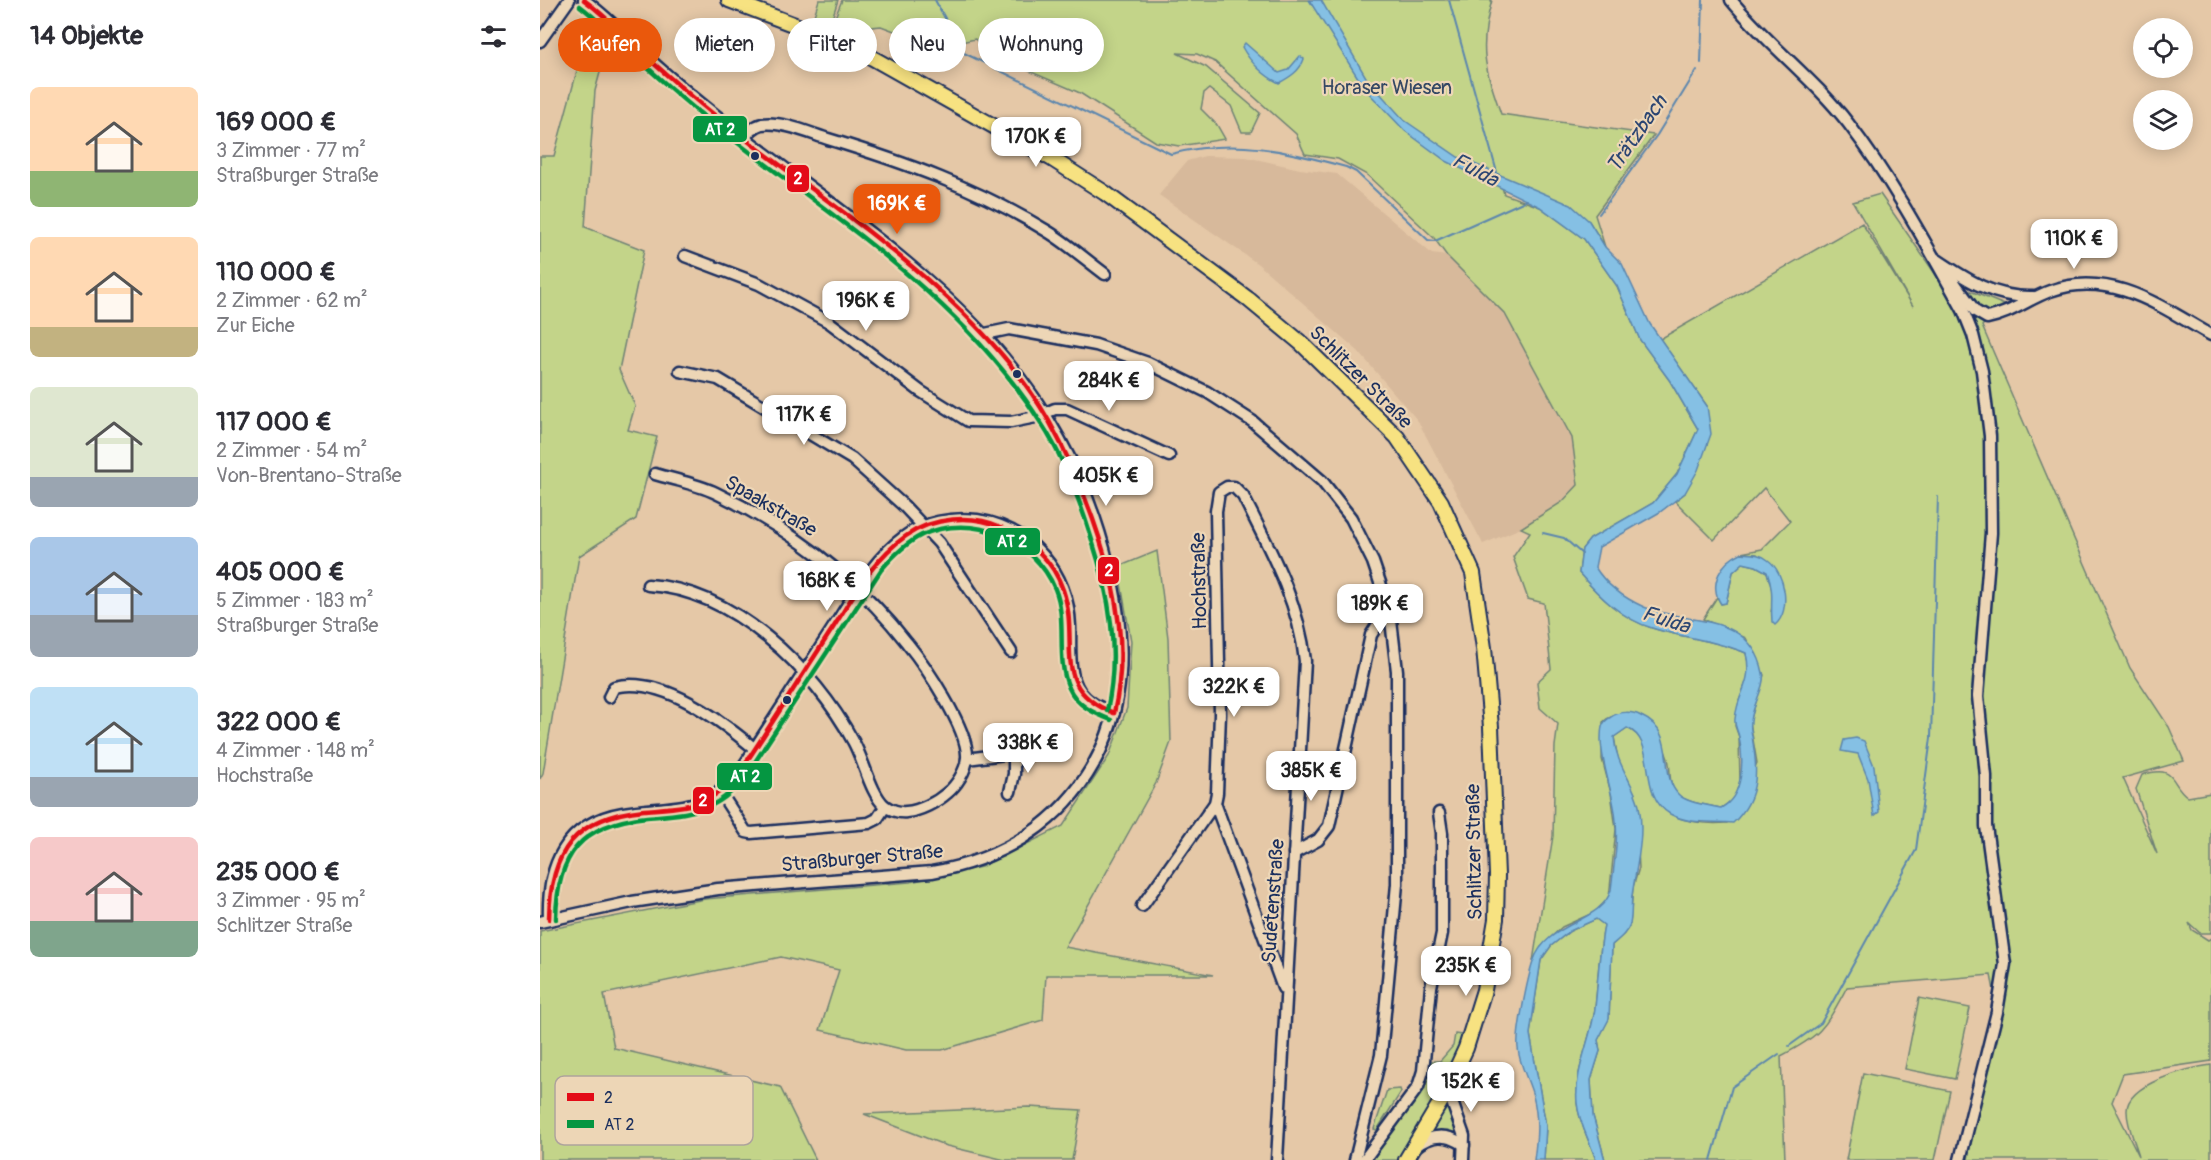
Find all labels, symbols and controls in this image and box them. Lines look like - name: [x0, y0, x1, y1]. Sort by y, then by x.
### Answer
- chip: Kaufen: [558, 18, 662, 72]
- chip: Mieten: [674, 18, 775, 72]
- chip: Filter: [787, 18, 877, 72]
- chip: Neu: [889, 18, 966, 72]
- chip: Wohnung: [978, 18, 1104, 72]
- map controls: [2133, 18, 2193, 150]
- button: locate: [2133, 18, 2193, 78]
- text: 14 Objekte: [30, 20, 143, 52]
- icon: filters: [477, 20, 510, 53]
- park label: Horaser Wiesen: [1322, 75, 1452, 100]
- water label: Trätzbach: [1601, 89, 1674, 178]
- button: layers: [2133, 90, 2193, 150]
- text: 169 000 €: [216, 106, 336, 138]
- icon: home: [78, 111, 150, 183]
- line badge: AT 2: [692, 115, 748, 143]
- pin: 170K €: [987, 117, 1085, 168]
- text: AT 2: [705, 120, 735, 140]
- text: 170K €: [1005, 124, 1067, 149]
- text: 3 Zimmer · 77 m²: [216, 138, 366, 163]
- water label: Fulda: [1447, 147, 1504, 194]
- unlabelled marker: [749, 150, 761, 162]
- text: Straßburger Straße: [216, 163, 378, 188]
- line badge: 2: [786, 164, 810, 193]
- text: 2: [794, 169, 803, 189]
- pin: 169K €: [848, 184, 946, 235]
- text: 169K €: [867, 191, 927, 216]
- pin: 110K €: [2025, 219, 2123, 270]
- text: 110K €: [2045, 226, 2103, 251]
- text: 110 000 €: [216, 256, 336, 288]
- icon: home: [78, 261, 150, 333]
- pin: 196K €: [817, 281, 915, 332]
- text: 2 Zimmer · 62 m²: [216, 288, 368, 313]
- text: 196K €: [836, 288, 896, 313]
- text: Zur Eiche: [216, 313, 295, 338]
- street label: Schlitzer Straße: [1304, 320, 1418, 434]
- pin: 284K €: [1060, 361, 1158, 412]
- unlabelled marker: [1011, 368, 1023, 380]
- text: 284K €: [1078, 368, 1140, 393]
- pin: 117K €: [755, 395, 853, 446]
- text: 117K €: [776, 402, 832, 427]
- text: 117 000 €: [216, 406, 332, 438]
- icon: home: [78, 411, 150, 483]
- text: 2 Zimmer · 54 m²: [216, 438, 367, 463]
- pin: 405K €: [1057, 456, 1155, 507]
- text: Von-Brentano-Straße: [216, 463, 402, 488]
- text: 405K €: [1073, 463, 1139, 488]
- street label: Spaakstraße: [720, 470, 822, 542]
- line badge: AT 2: [984, 527, 1041, 556]
- text: AT 2: [997, 532, 1027, 552]
- street label: Hochstraße: [1186, 532, 1212, 630]
- text: 405 000 €: [216, 556, 345, 588]
- line badge: 2: [1097, 556, 1120, 585]
- icon: home: [78, 561, 150, 633]
- pin: 168K €: [778, 561, 876, 612]
- text: 2: [1105, 561, 1114, 581]
- text: 168K €: [797, 568, 857, 593]
- pin: 189K €: [1331, 584, 1429, 635]
- text: 5 Zimmer · 183 m²: [216, 588, 374, 613]
- text: 189K €: [1351, 591, 1409, 616]
- water label: Fulda: [1639, 600, 1694, 641]
- text: Straßburger Straße: [216, 613, 378, 638]
- pin: 322K €: [1185, 667, 1283, 718]
- text: 322K €: [1202, 674, 1266, 699]
- unlabelled marker: [781, 694, 793, 706]
- text: 322 000 €: [216, 706, 341, 738]
- icon: home: [78, 711, 150, 783]
- pin: 338K €: [979, 723, 1077, 774]
- text: 338K €: [997, 730, 1059, 755]
- text: 4 Zimmer · 148 m²: [216, 738, 375, 763]
- pin: 385K €: [1262, 751, 1360, 802]
- text: 385K €: [1280, 758, 1342, 783]
- line badge: AT 2: [716, 762, 773, 791]
- text: Hochstraße: [216, 763, 313, 788]
- text: AT 2: [730, 767, 760, 787]
- street label: Schlitzer Straße: [1460, 784, 1488, 920]
- line badge: 2: [692, 786, 715, 815]
- text: 2: [699, 791, 708, 811]
- street label: Straßburger Straße: [780, 838, 944, 878]
- street label: Sudetenstraße: [1256, 838, 1290, 964]
- text: 235 000 €: [216, 856, 340, 888]
- icon: home: [78, 861, 150, 933]
- text: 3 Zimmer · 95 m²: [216, 888, 366, 913]
- text: Schlitzer Straße: [216, 913, 352, 938]
- pin: 235K €: [1417, 946, 1515, 997]
- text: 235K €: [1435, 953, 1497, 978]
- pin: 152K €: [1422, 1062, 1520, 1113]
- text: 152K €: [1441, 1069, 1501, 1094]
- legend: [555, 1076, 753, 1145]
- text: 2: [604, 1088, 613, 1108]
- text: AT 2: [604, 1115, 634, 1135]

